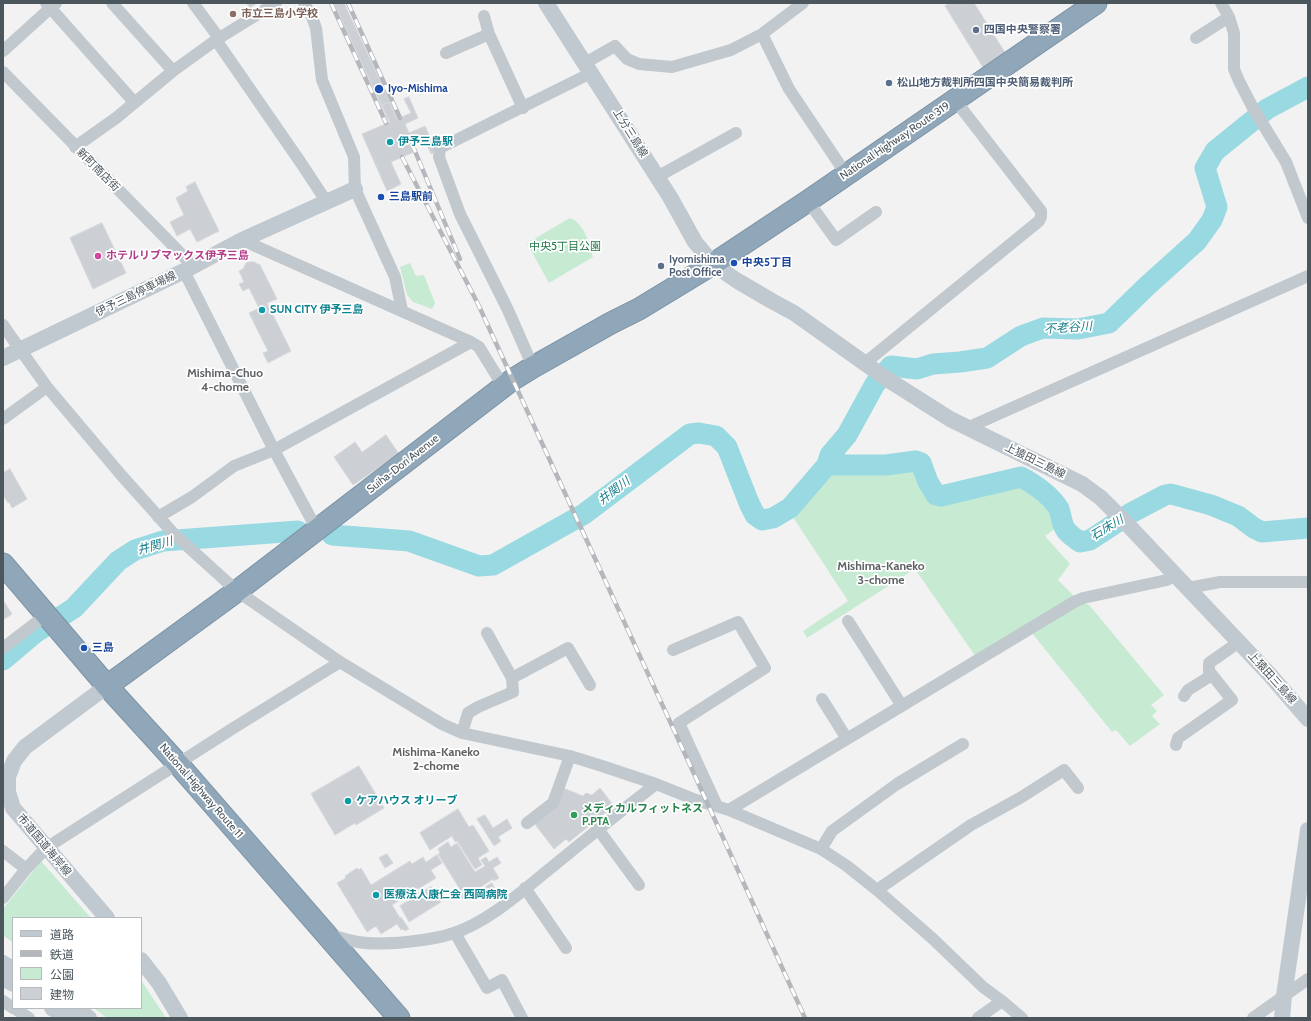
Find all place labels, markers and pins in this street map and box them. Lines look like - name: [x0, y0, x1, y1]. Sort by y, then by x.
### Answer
- place label: 市立三島小学校: [241, 7, 318, 21]
- marker: 市立三島小学校: [228, 9, 238, 19]
- place label: 四国中央警察署: [984, 23, 1061, 37]
- marker: 四国中央警察署: [971, 25, 981, 35]
- place label: 松山地方裁判所四国中央簡易裁判所: [897, 76, 1073, 90]
- marker: 松山地方裁判所四国中央簡易裁判所: [884, 78, 894, 88]
- place label: Iyo-Mishima: [388, 82, 448, 96]
- marker: Iyo-Mishima: [373, 83, 385, 95]
- place label: 伊予三島駅: [398, 135, 453, 149]
- marker: 伊予三島駅: [385, 137, 395, 147]
- place label: 三島駅前: [389, 190, 433, 204]
- marker: 三島駅前: [376, 192, 386, 202]
- place label: ホテルリブマックス伊予三島: [106, 249, 249, 263]
- marker: ホテルリブマックス伊予三島: [93, 251, 103, 261]
- place label: Iyomishima Post Office: [669, 253, 725, 279]
- place label: 中央5丁目: [742, 256, 792, 270]
- marker: 中央5丁目: [729, 258, 739, 268]
- marker: Iyomishima Post Office: [656, 261, 666, 271]
- place label: SUN CITY 伊予三島: [270, 303, 364, 317]
- marker: SUN CITY 伊予三島: [257, 305, 267, 315]
- place label: 三島: [92, 641, 114, 655]
- marker: 三島: [79, 643, 89, 653]
- place label: ケアハウス オリーブ: [356, 794, 457, 808]
- marker: ケアハウス オリーブ: [343, 796, 353, 806]
- place label: メディカルフィットネス P.PTA: [582, 802, 703, 828]
- marker: メディカルフィットネス P.PTA: [569, 810, 579, 820]
- place label: 医療法人康仁会 西岡病院: [384, 888, 507, 902]
- marker: 医療法人康仁会 西岡病院: [371, 890, 381, 900]

